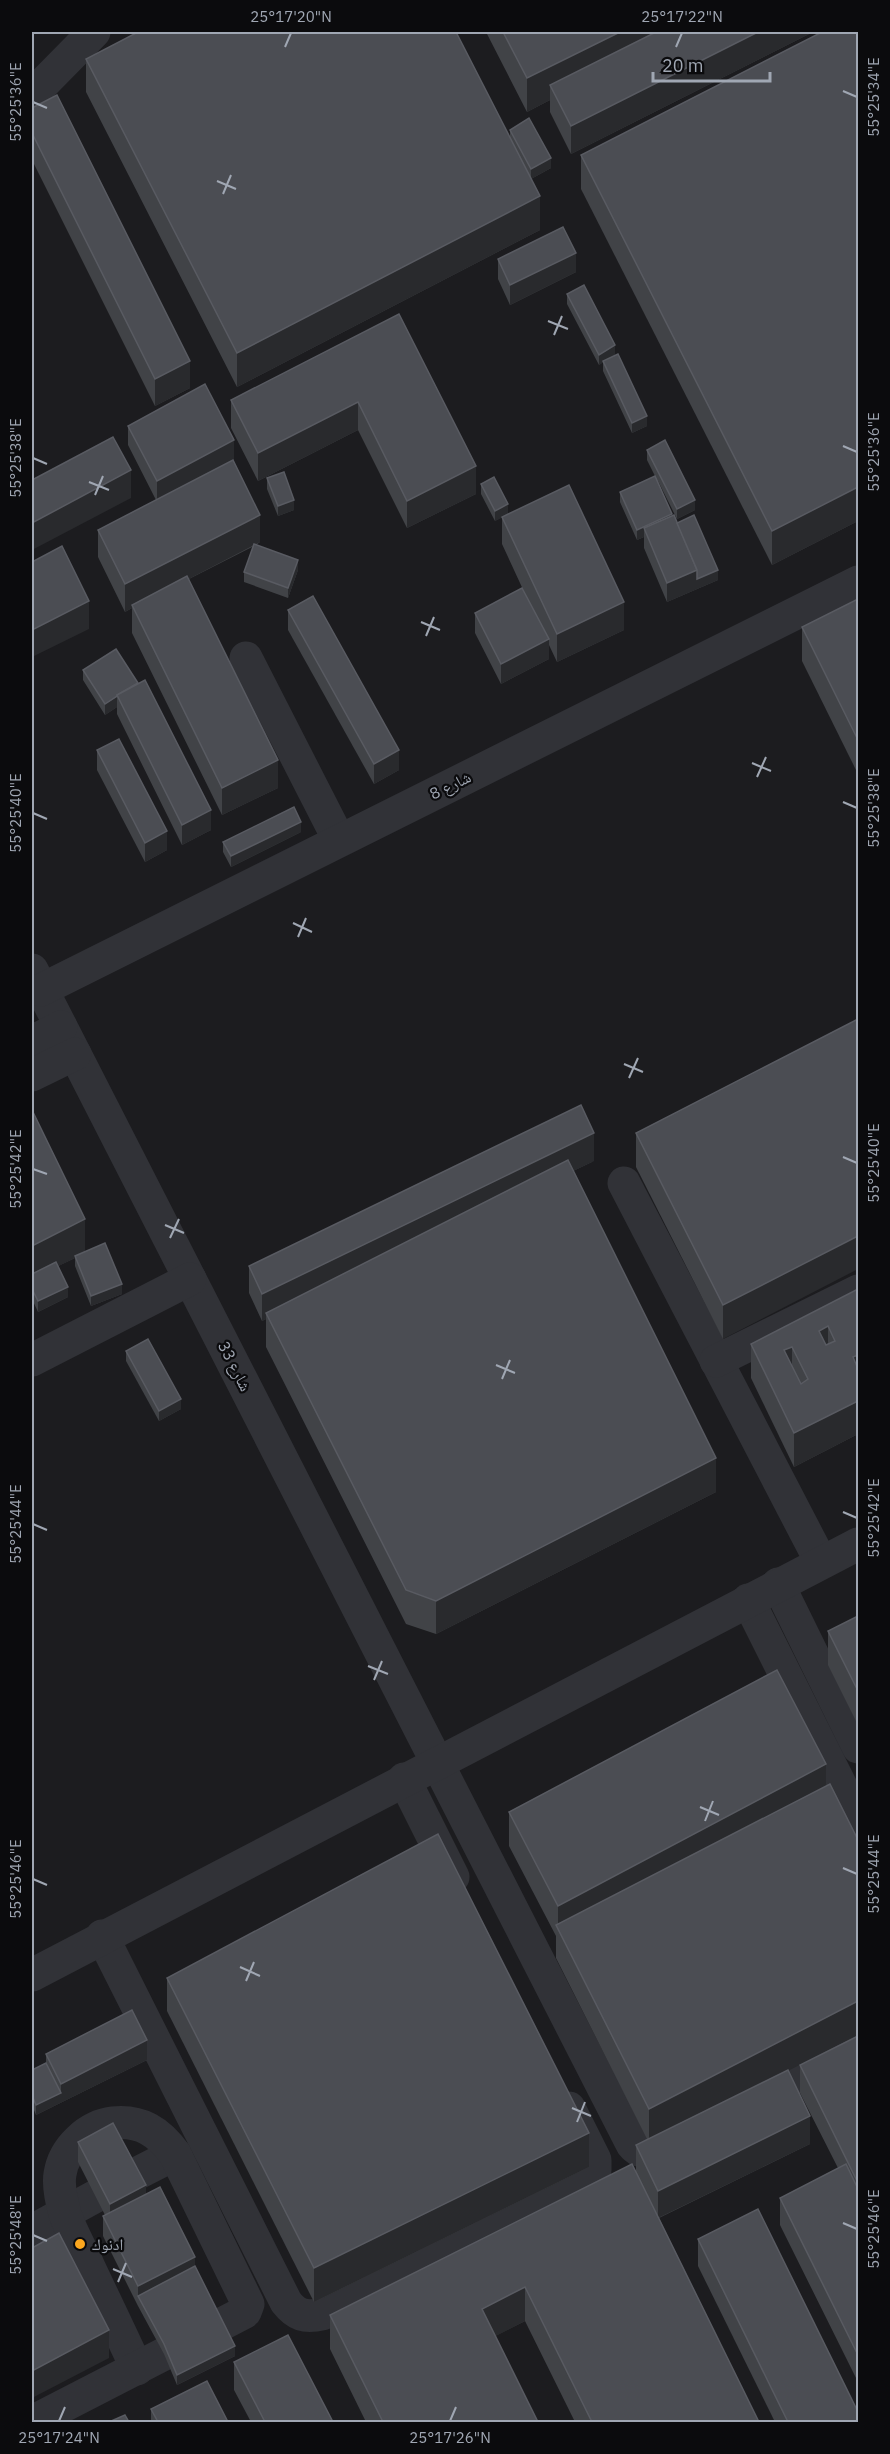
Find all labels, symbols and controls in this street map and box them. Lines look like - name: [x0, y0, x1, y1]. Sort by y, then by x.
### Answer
- text: 25°17'20"N: [250, 7, 332, 26]
- text: 25°17'22"N: [641, 7, 723, 26]
- scale bar: [653, 45, 770, 83]
- text: 20 m: [662, 54, 704, 77]
- text: 55°25'34"E: [864, 57, 883, 137]
- text: 55°25'36"E: [6, 62, 25, 142]
- text: 55°25'36"E: [864, 412, 883, 492]
- text: 55°25'38"E: [6, 418, 25, 498]
- street label: شارع 8: [426, 766, 475, 804]
- text: 55°25'38"E: [864, 768, 883, 848]
- text: 55°25'40"E: [6, 773, 25, 853]
- text: 55°25'40"E: [864, 1123, 883, 1203]
- text: 55°25'42"E: [6, 1129, 25, 1209]
- street label: شارع 33: [213, 1338, 256, 1395]
- text: 55°25'42"E: [864, 1478, 883, 1558]
- text: 55°25'44"E: [6, 1484, 25, 1564]
- text: 55°25'44"E: [864, 1834, 883, 1914]
- text: 55°25'46"E: [6, 1839, 25, 1919]
- text: 55°25'46"E: [864, 2189, 883, 2269]
- text: 55°25'48"E: [6, 2195, 25, 2275]
- place label: ادنوك: [92, 2234, 123, 2254]
- marker: ادنوك: [73, 2237, 87, 2251]
- text: 25°17'24"N: [18, 2428, 100, 2447]
- text: 25°17'26"N: [409, 2428, 491, 2447]

